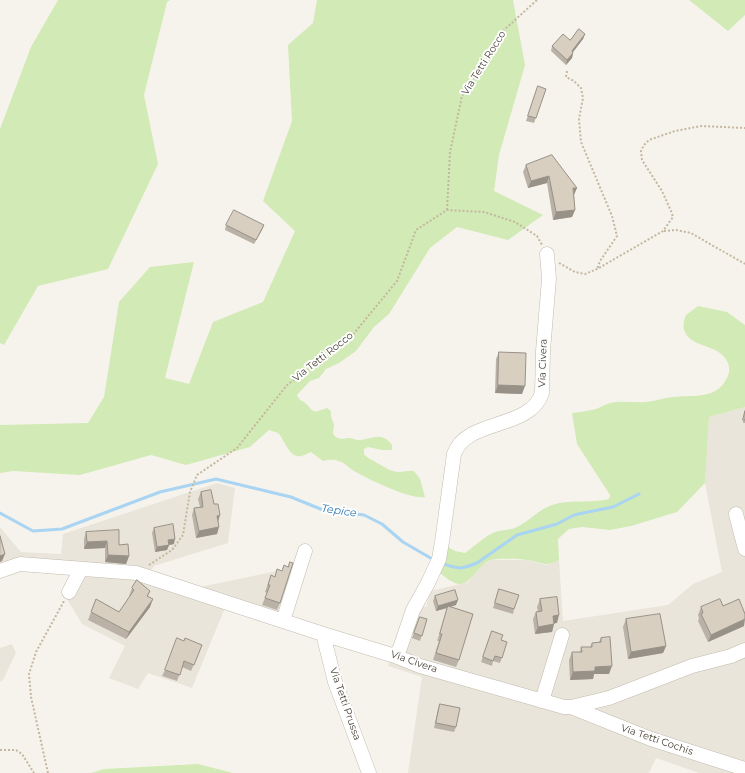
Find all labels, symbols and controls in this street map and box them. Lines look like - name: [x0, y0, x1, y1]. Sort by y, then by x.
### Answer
- street label: Via Tetti Rocco: [459, 29, 509, 97]
- street label: Via Tetti Rocco: [290, 330, 356, 384]
- street label: Via Civera: [536, 339, 550, 387]
- water label: Tepice: [320, 502, 358, 520]
- street label: Via Civera: [389, 648, 439, 676]
- street label: Via Tetti Prussa: [327, 666, 363, 742]
- street label: Via Tetti Cochis: [619, 722, 695, 758]

